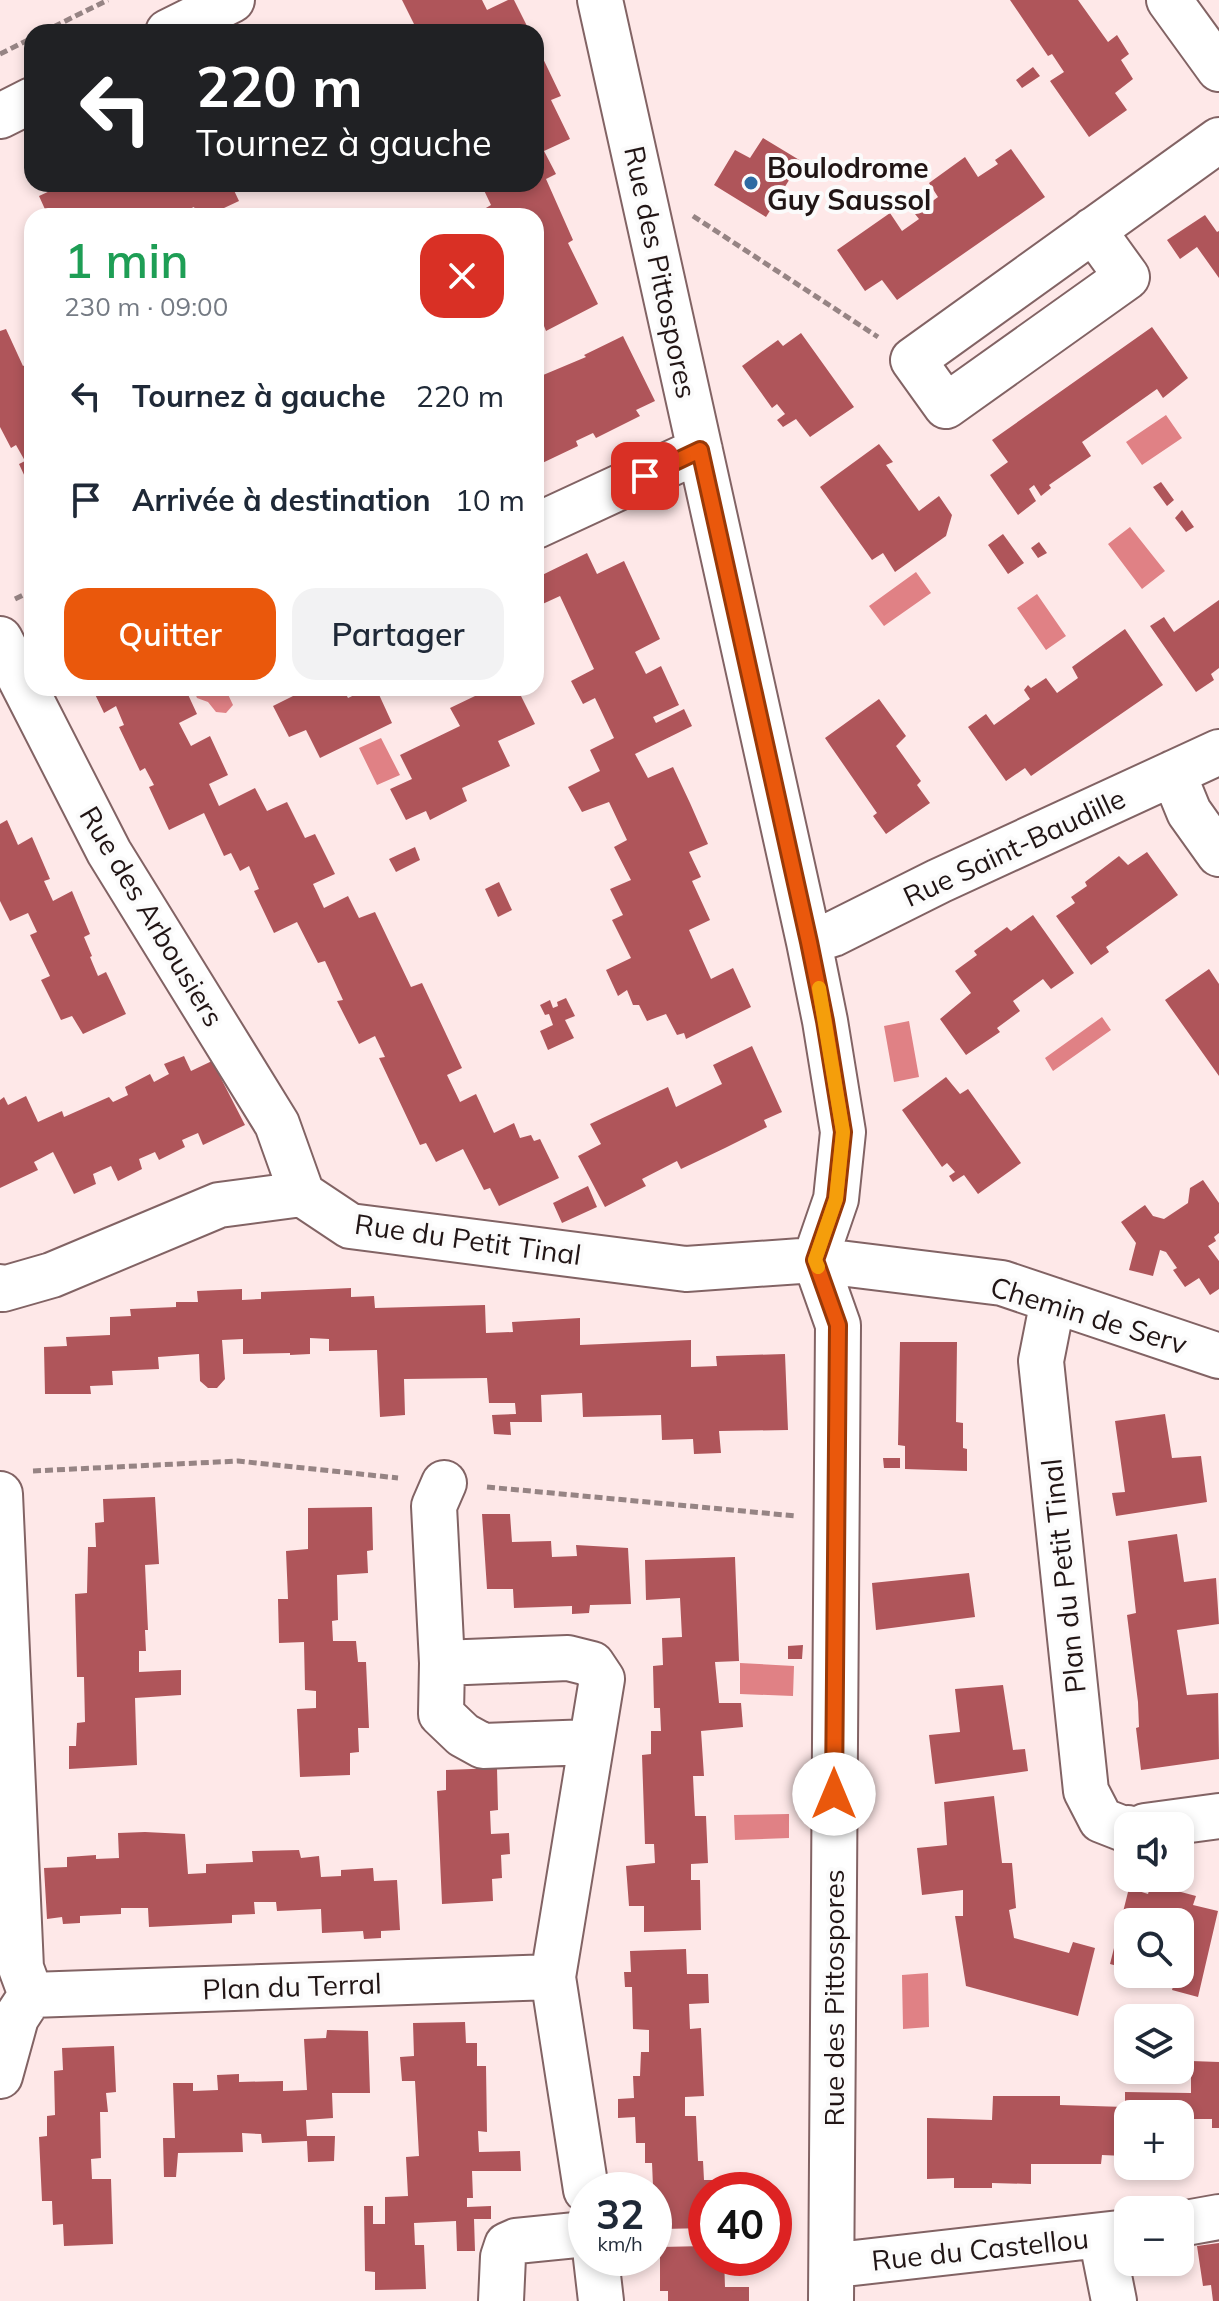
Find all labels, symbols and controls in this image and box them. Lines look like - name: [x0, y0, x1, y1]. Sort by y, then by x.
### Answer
- text: 220 m: [196, 51, 363, 121]
- icon: left: [64, 56, 168, 160]
- text: Tournez à gauche: [196, 120, 492, 165]
- street label: Rue des Pittospores: [617, 143, 705, 401]
- place label: Boulodrome Guy Saussol: [767, 150, 931, 217]
- marker: Boulodrome Guy Saussol: [742, 174, 760, 192]
- text: 1 min: [64, 230, 189, 290]
- button: close: [420, 234, 504, 318]
- text: 230 m · 09:00: [64, 290, 228, 323]
- icon: left: [64, 374, 108, 418]
- text: Tournez à gauche: [132, 377, 386, 415]
- text: 220 m: [416, 377, 504, 415]
- pin: [611, 442, 679, 510]
- icon: arrive: [623, 454, 667, 498]
- icon: arrive: [64, 478, 108, 522]
- text: Arrivée à destination: [132, 481, 431, 519]
- text: 10 m: [455, 481, 525, 519]
- button: Quitter: [64, 588, 276, 680]
- button: Partager: [292, 588, 504, 680]
- street label: Rue Saint-Baudille: [897, 780, 1131, 914]
- street label: Rue des Arbousiers: [72, 800, 232, 1032]
- street label: Rue du Petit Tinal: [353, 1206, 583, 1272]
- street label: Chemin de Serv: [987, 1268, 1192, 1362]
- street label: Plan du Petit Tinal: [1033, 1457, 1093, 1695]
- position arrow: [792, 1752, 876, 1836]
- map controls: [1114, 1812, 1194, 2276]
- button: sound: [1114, 1812, 1194, 1892]
- street label: Rue des Pittospores: [816, 1869, 851, 2127]
- button: search: [1114, 1908, 1194, 1988]
- street label: Plan du Terral: [202, 1965, 382, 2007]
- button: layers: [1114, 2004, 1194, 2084]
- button: +: [1114, 2100, 1194, 2180]
- speed limit sign: 40: [688, 2172, 792, 2276]
- text: 32: [596, 2189, 644, 2239]
- button: −: [1114, 2196, 1194, 2276]
- street label: Rue du Castellou: [870, 2220, 1090, 2278]
- text: km/h: [597, 2231, 643, 2256]

